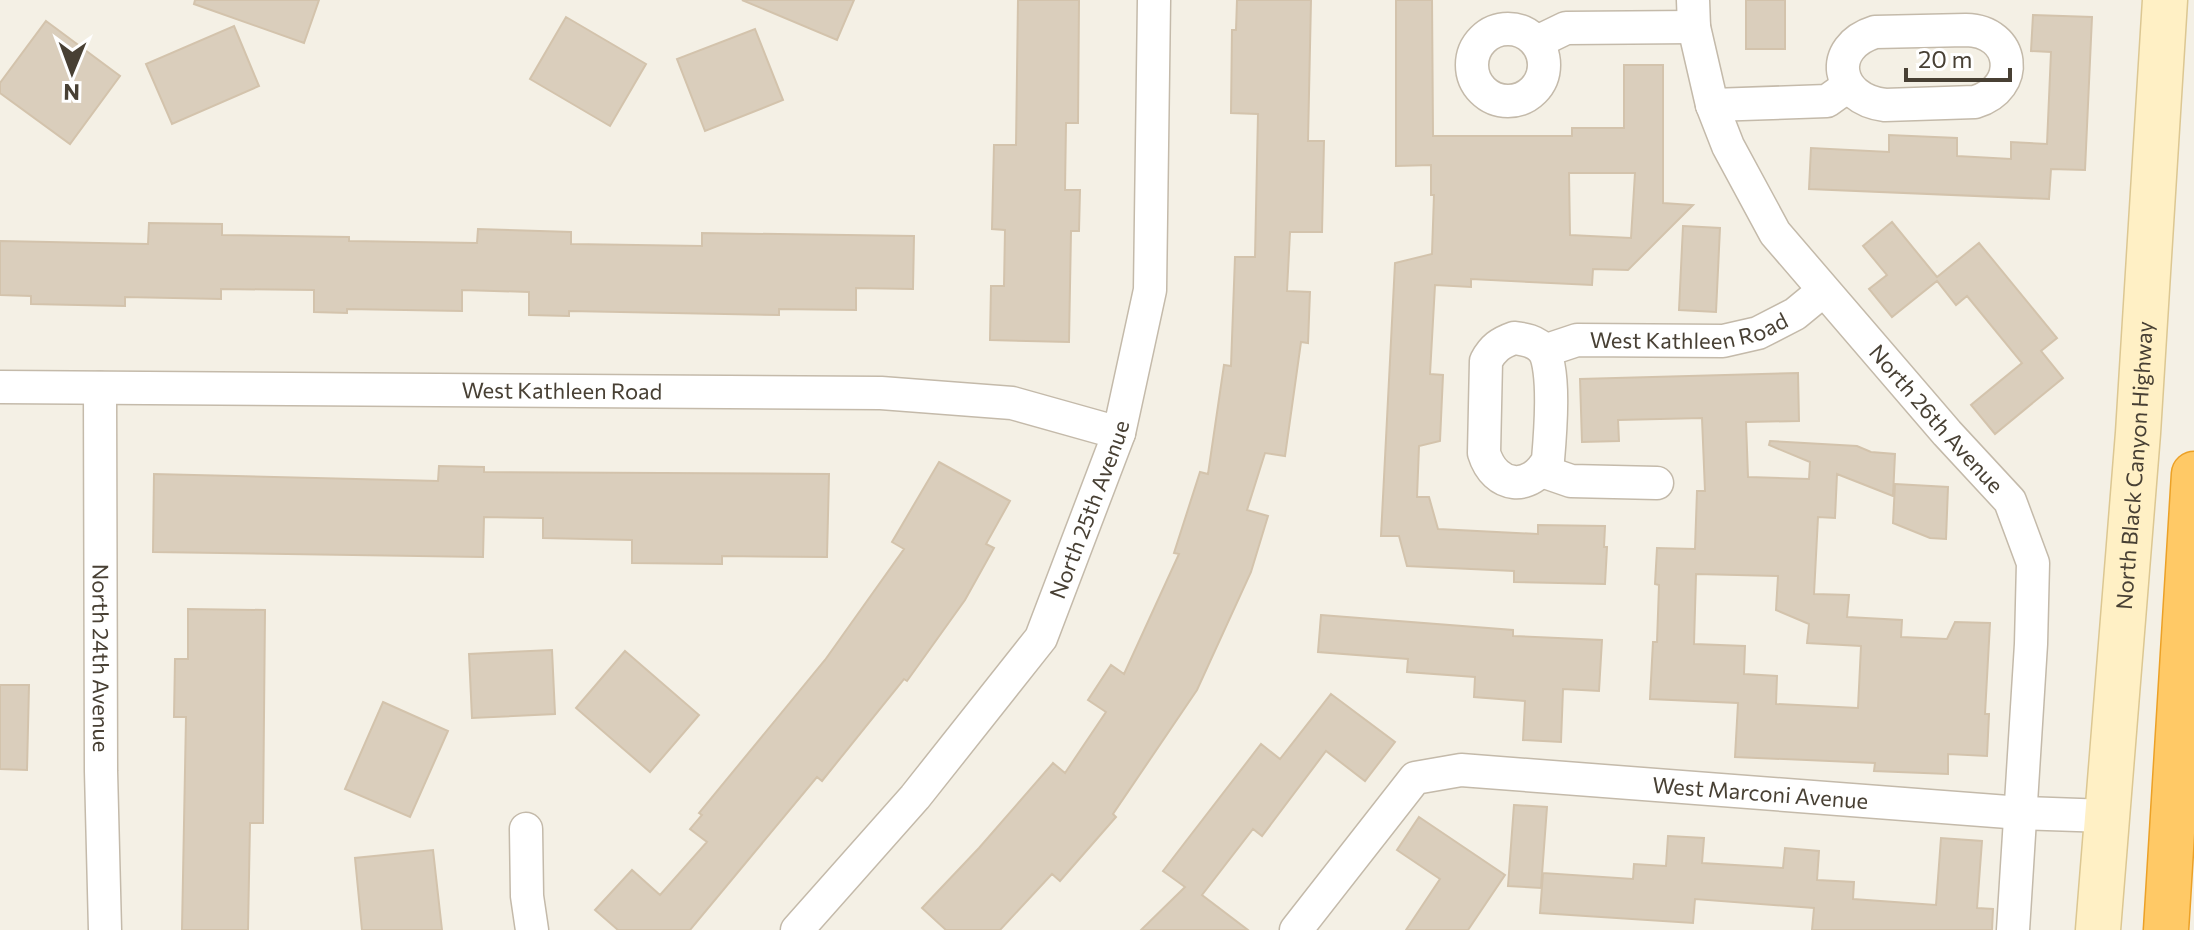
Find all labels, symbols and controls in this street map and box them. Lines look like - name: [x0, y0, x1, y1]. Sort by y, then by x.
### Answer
- north arrow: [32, 32, 112, 112]
- scale bar: [1906, 32, 2010, 82]
- text: 20 m: [1918, 44, 1972, 73]
- text: N: [63, 79, 80, 106]
- street label: West Kathleen Road: [1590, 306, 1792, 354]
- street label: North Black Canyon Highway: [2110, 320, 2158, 611]
- street label: North 26th Avenue: [1864, 339, 2009, 498]
- street label: West Kathleen Road: [462, 376, 662, 405]
- street label: North 25th Avenue: [1043, 418, 1134, 602]
- street label: North 24th Avenue: [87, 564, 115, 752]
- street label: West Marconi Avenue: [1651, 771, 1869, 814]

